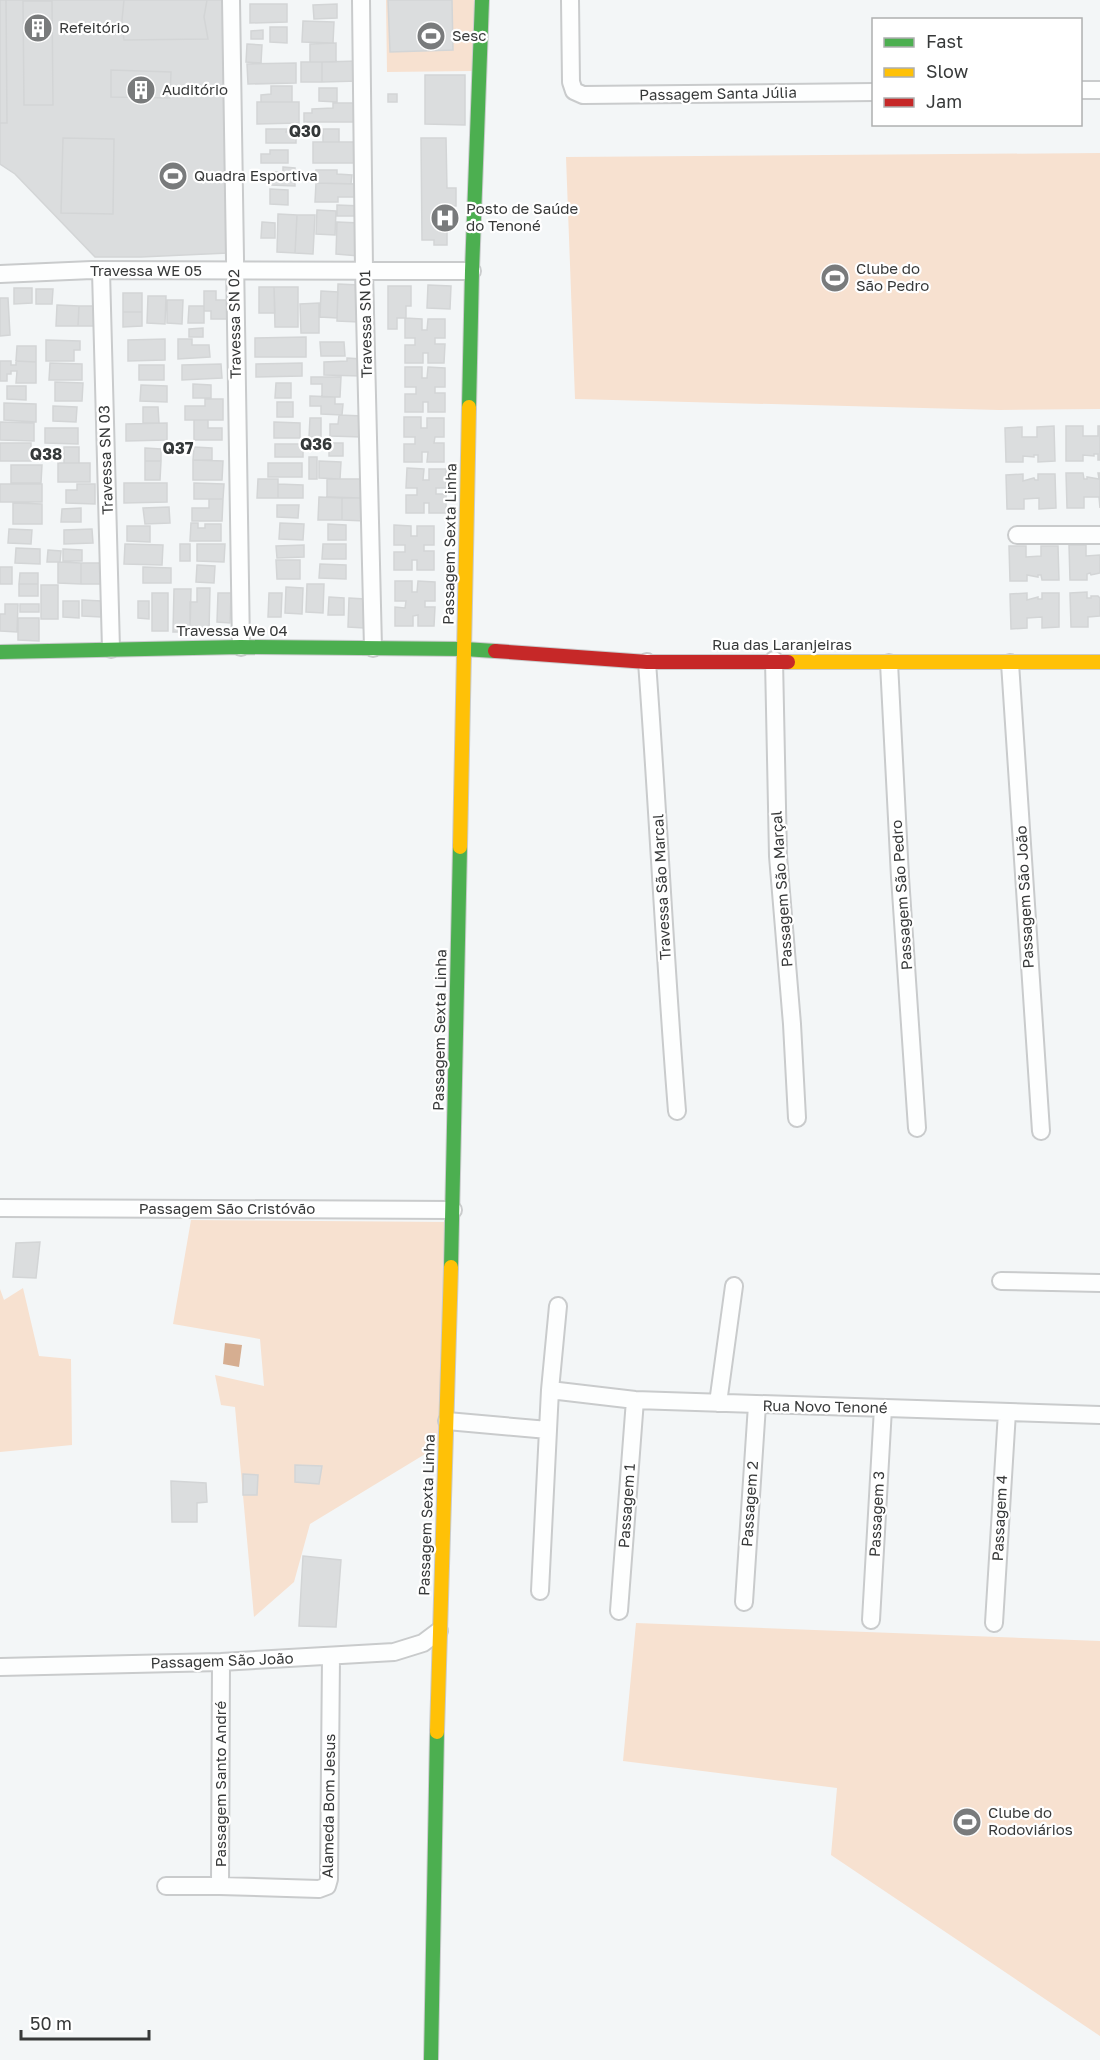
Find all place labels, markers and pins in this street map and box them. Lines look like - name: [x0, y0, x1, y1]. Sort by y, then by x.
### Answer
- building icon: Refeitório: [22, 12, 54, 44]
- place label: Refeitório: [59, 18, 130, 36]
- sports icon: Sesc: [415, 20, 447, 52]
- place label: Sesc: [452, 26, 486, 44]
- building icon: Auditório: [125, 74, 157, 106]
- place label: Auditório: [162, 80, 228, 98]
- sports icon: Quadra Esportiva: [157, 160, 189, 192]
- place label: Quadra Esportiva: [194, 166, 318, 184]
- place label: Posto de Saúde do Tenoné: [466, 199, 578, 234]
- hospital icon: Posto de Saúde do Tenoné: [429, 202, 461, 234]
- place label: Clube do São Pedro: [856, 259, 929, 294]
- sports icon: Clube do São Pedro: [819, 262, 851, 294]
- place label: Clube do Rodoviários: [988, 1803, 1073, 1838]
- sports icon: Clube do Rodoviários: [951, 1806, 983, 1838]

